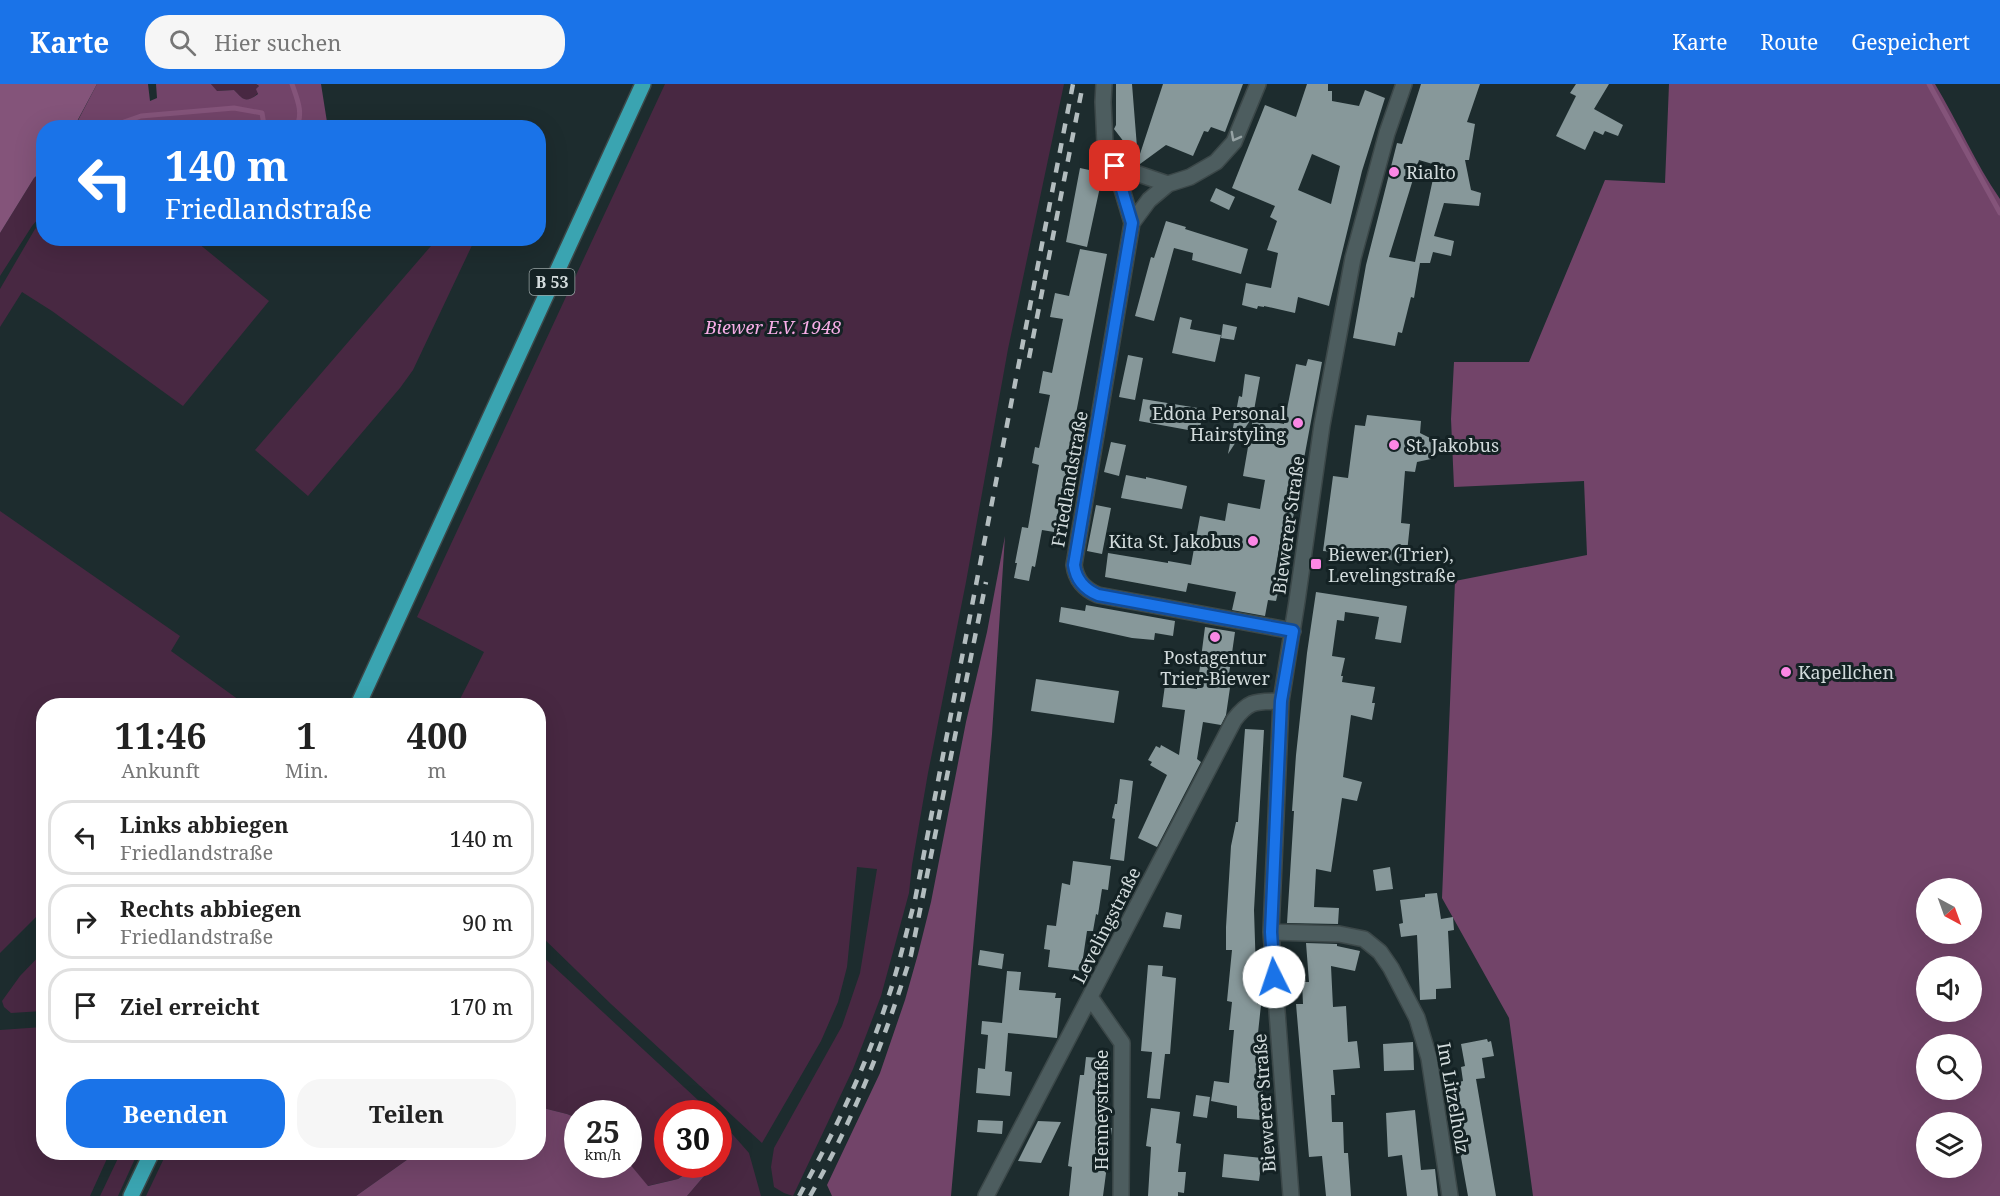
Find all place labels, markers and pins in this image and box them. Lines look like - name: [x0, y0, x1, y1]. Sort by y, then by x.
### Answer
- pin: [1089, 140, 1140, 191]
- place label: Rialto: [1406, 160, 1456, 184]
- marker: Rialto: [1387, 165, 1401, 179]
- place label: Edona Personal Hairstyling: [1152, 401, 1286, 446]
- marker: Edona Personal Hairstyling: [1291, 416, 1305, 430]
- place label: St. Jakobus: [1406, 433, 1499, 457]
- marker: St. Jakobus: [1387, 438, 1401, 452]
- place label: Kita St. Jakobus: [1108, 529, 1241, 553]
- marker: Kita St. Jakobus: [1246, 534, 1260, 548]
- place label: Biewer (Trier), Levelingstraße: [1328, 542, 1456, 587]
- marker: Biewer (Trier), Levelingstraße: [1309, 557, 1323, 571]
- marker: Postagentur Trier-Biewer: [1208, 630, 1222, 644]
- place label: Postagentur Trier-Biewer: [1160, 645, 1270, 690]
- place label: Kapellchen: [1798, 660, 1894, 684]
- marker: Kapellchen: [1779, 665, 1793, 679]

